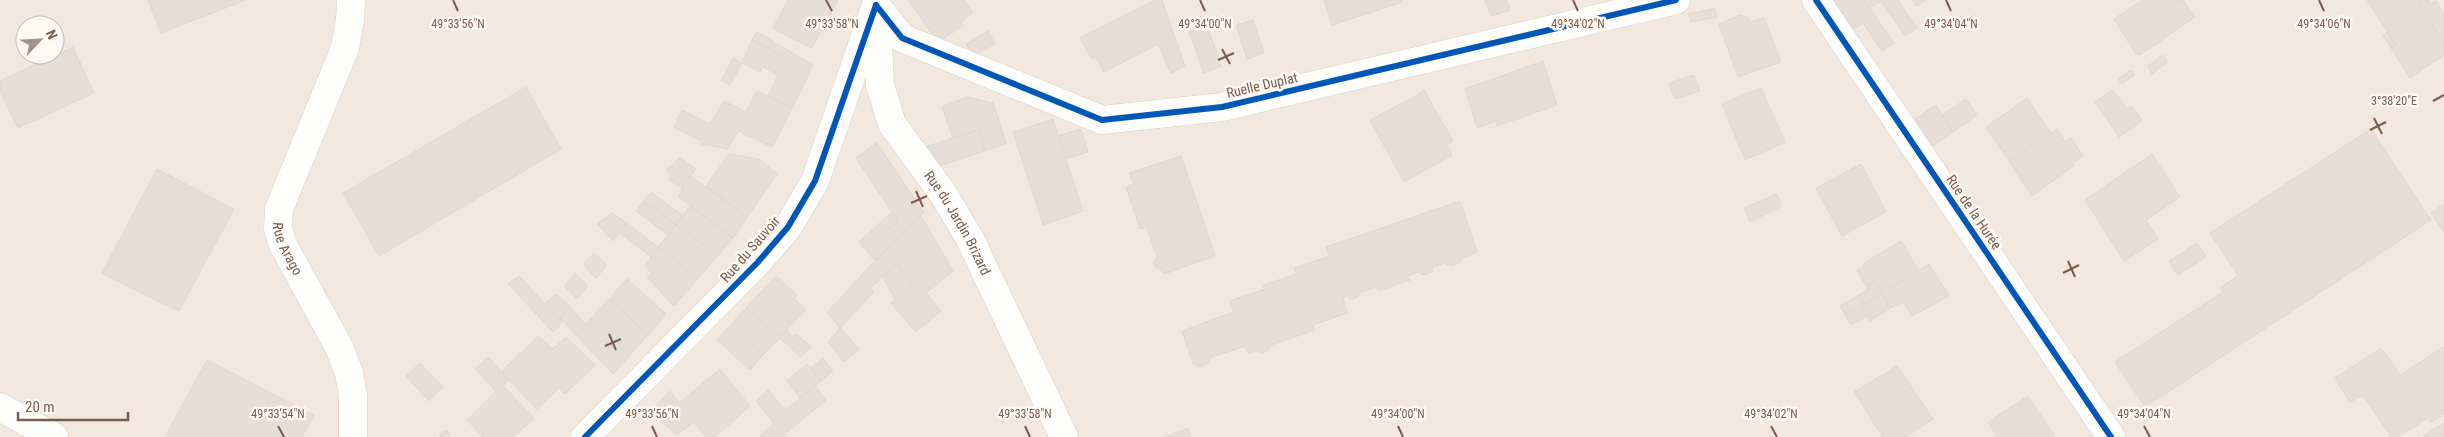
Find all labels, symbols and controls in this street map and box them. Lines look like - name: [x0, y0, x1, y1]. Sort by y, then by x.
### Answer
- north arrow: [15, 15, 65, 65]
- text: 49°33'56"N: [431, 17, 485, 31]
- text: 49°33'58"N: [805, 17, 859, 31]
- text: 49°34'00"N: [1178, 17, 1232, 31]
- text: 49°34'02"N: [1551, 17, 1605, 31]
- text: 49°34'04"N: [1924, 17, 1978, 31]
- text: 49°34'06"N: [2297, 17, 2351, 31]
- text: N: [43, 27, 61, 42]
- street label: Ruelle Duplat: [1225, 69, 1299, 101]
- text: 3°38'20"E: [2371, 94, 2417, 108]
- street label: Rue du Jardin Brizard: [921, 168, 994, 278]
- street label: Rue de la Hurée: [1943, 172, 2005, 253]
- street label: Rue du Sauvoir: [717, 213, 783, 285]
- street label: Rue Arago: [270, 222, 306, 278]
- scale bar: [18, 390, 128, 422]
- text: 20 m: [25, 398, 55, 416]
- text: 49°33'54"N: [251, 407, 305, 421]
- text: 49°33'56"N: [625, 407, 679, 421]
- text: 49°33'58"N: [998, 407, 1052, 421]
- text: 49°34'00"N: [1371, 407, 1425, 421]
- text: 49°34'02"N: [1744, 407, 1798, 421]
- text: 49°34'04"N: [2117, 407, 2171, 421]

